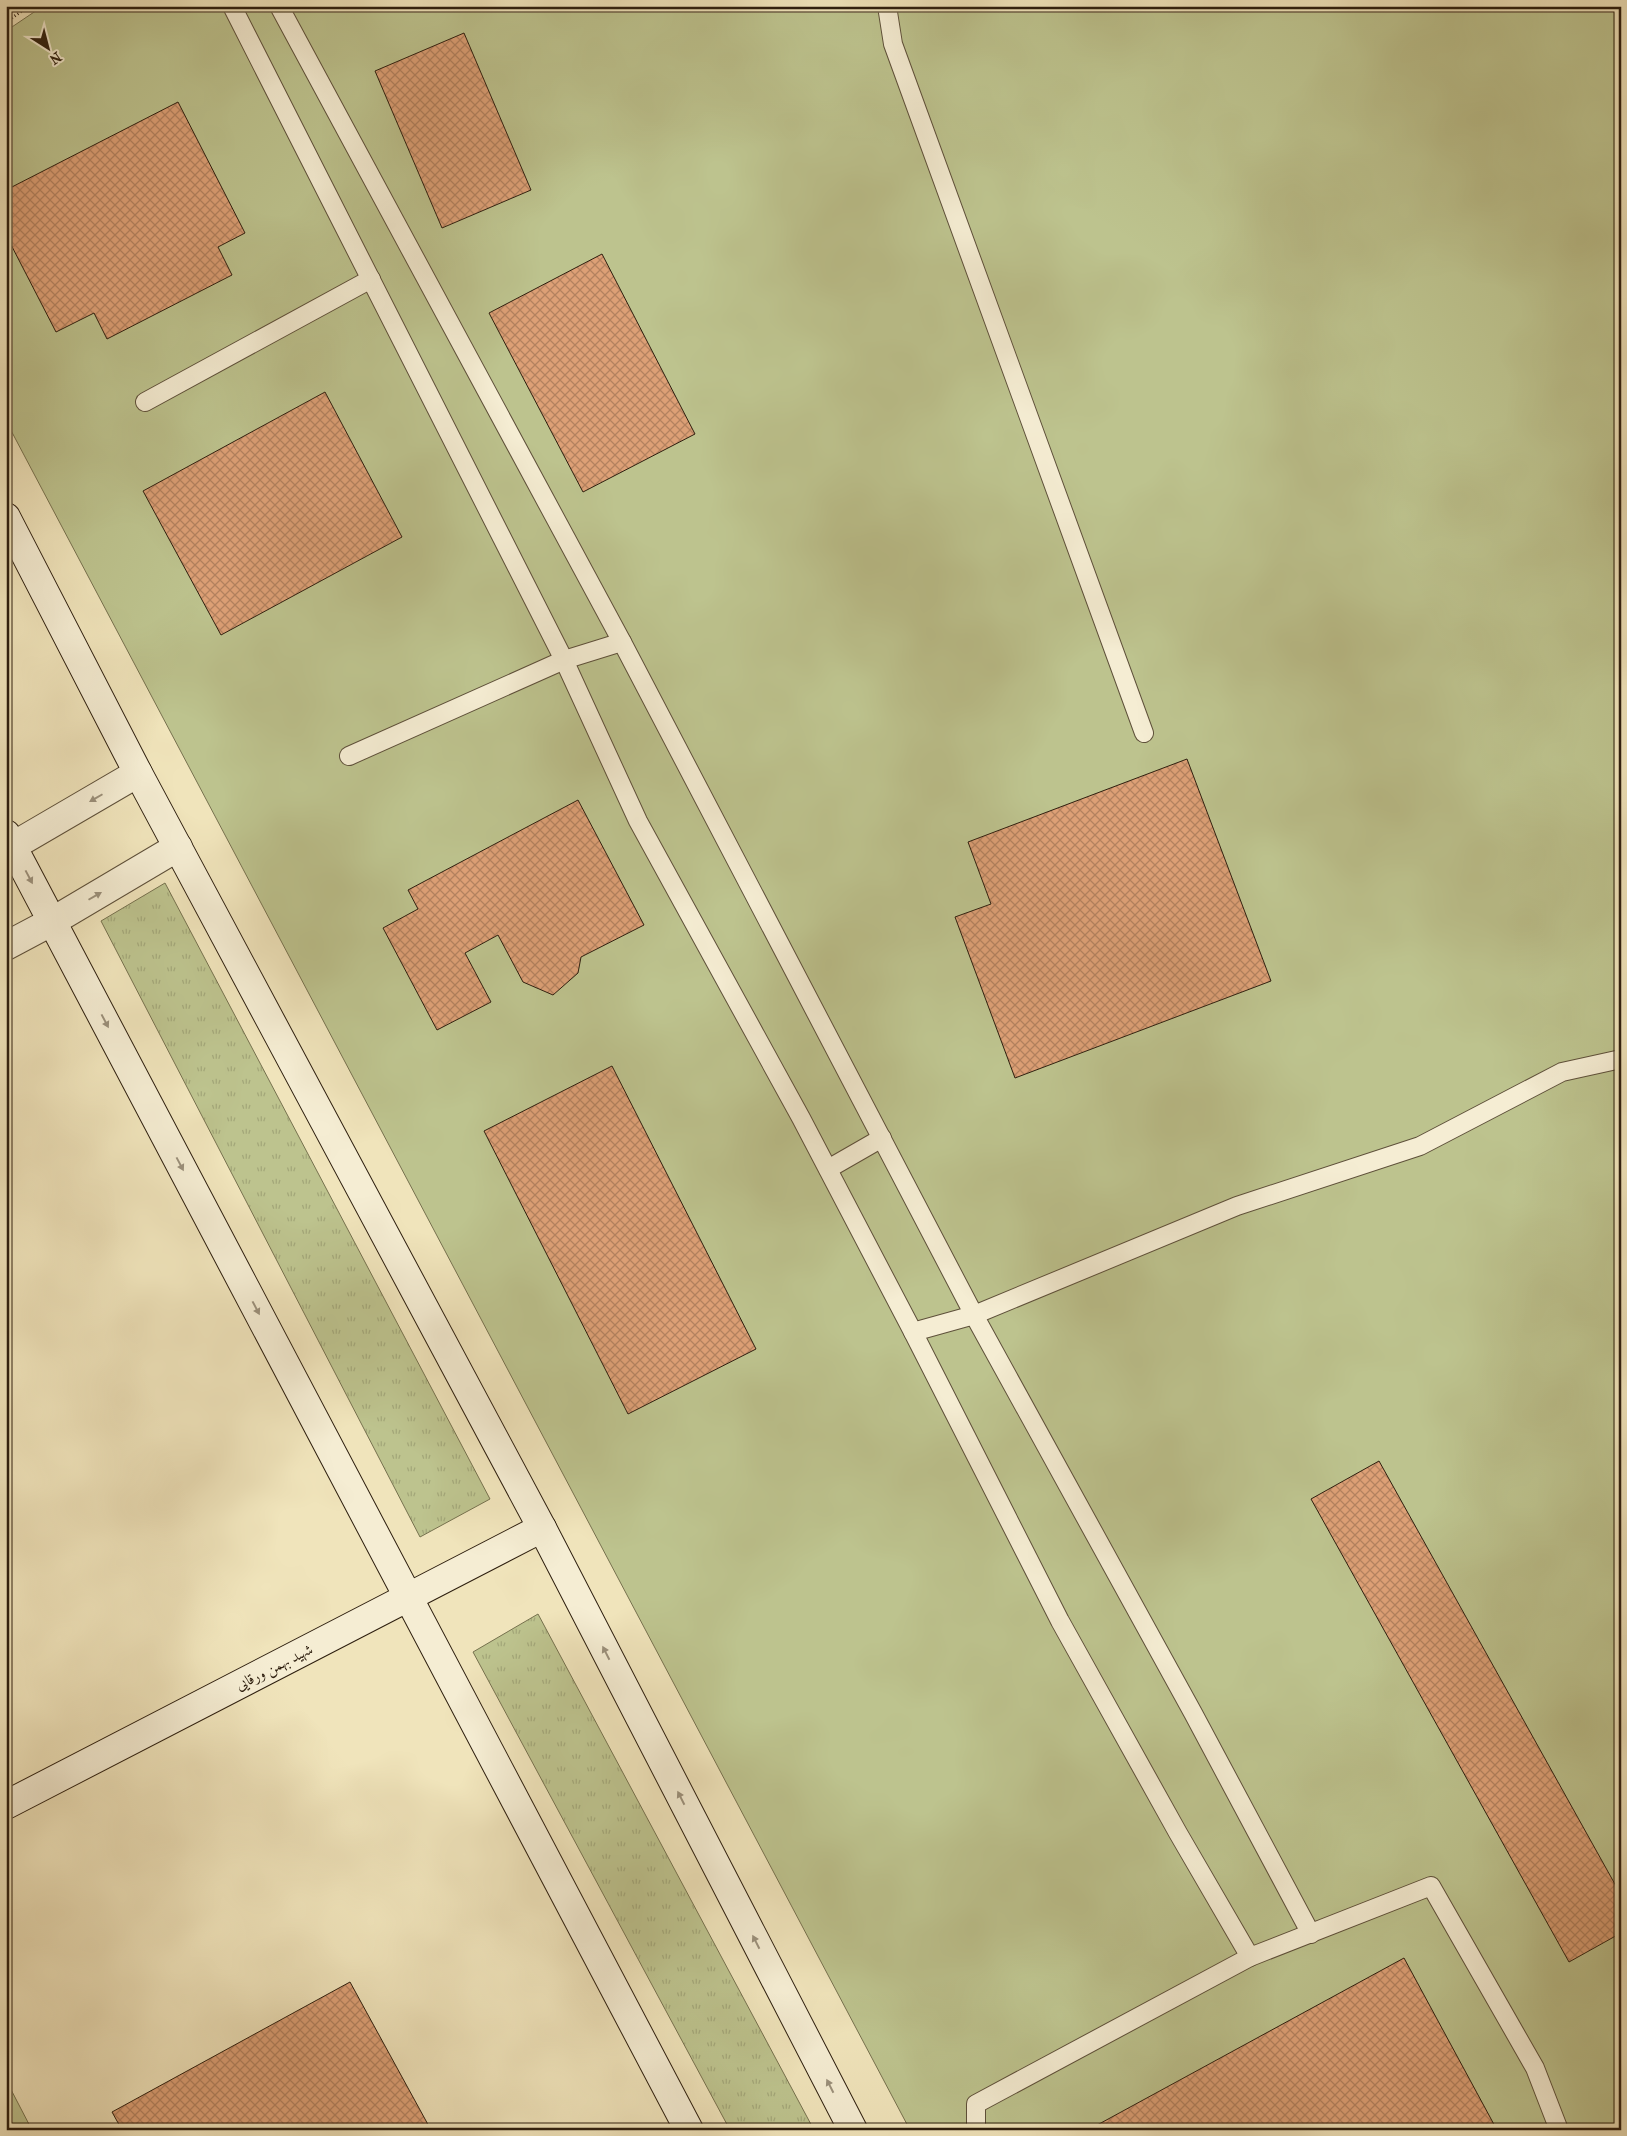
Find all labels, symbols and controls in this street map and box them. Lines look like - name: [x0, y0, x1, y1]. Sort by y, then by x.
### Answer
- north arrow: [22, 22, 72, 72]
- text: N: [46, 48, 65, 68]
- one-way arrow: [88, 794, 103, 802]
- one-way arrow: [25, 869, 33, 884]
- one-way arrow: [88, 892, 101, 901]
- one-way arrow: [101, 1013, 109, 1028]
- one-way arrow: [176, 1158, 185, 1171]
- one-way arrow: [252, 1301, 260, 1316]
- street label: شهید بهمن ورقایی: [232, 1640, 316, 1695]
- one-way arrow: [602, 1646, 610, 1661]
- one-way arrow: [677, 1791, 685, 1805]
- one-way arrow: [752, 1935, 760, 1949]
- one-way arrow: [826, 2079, 834, 2094]

